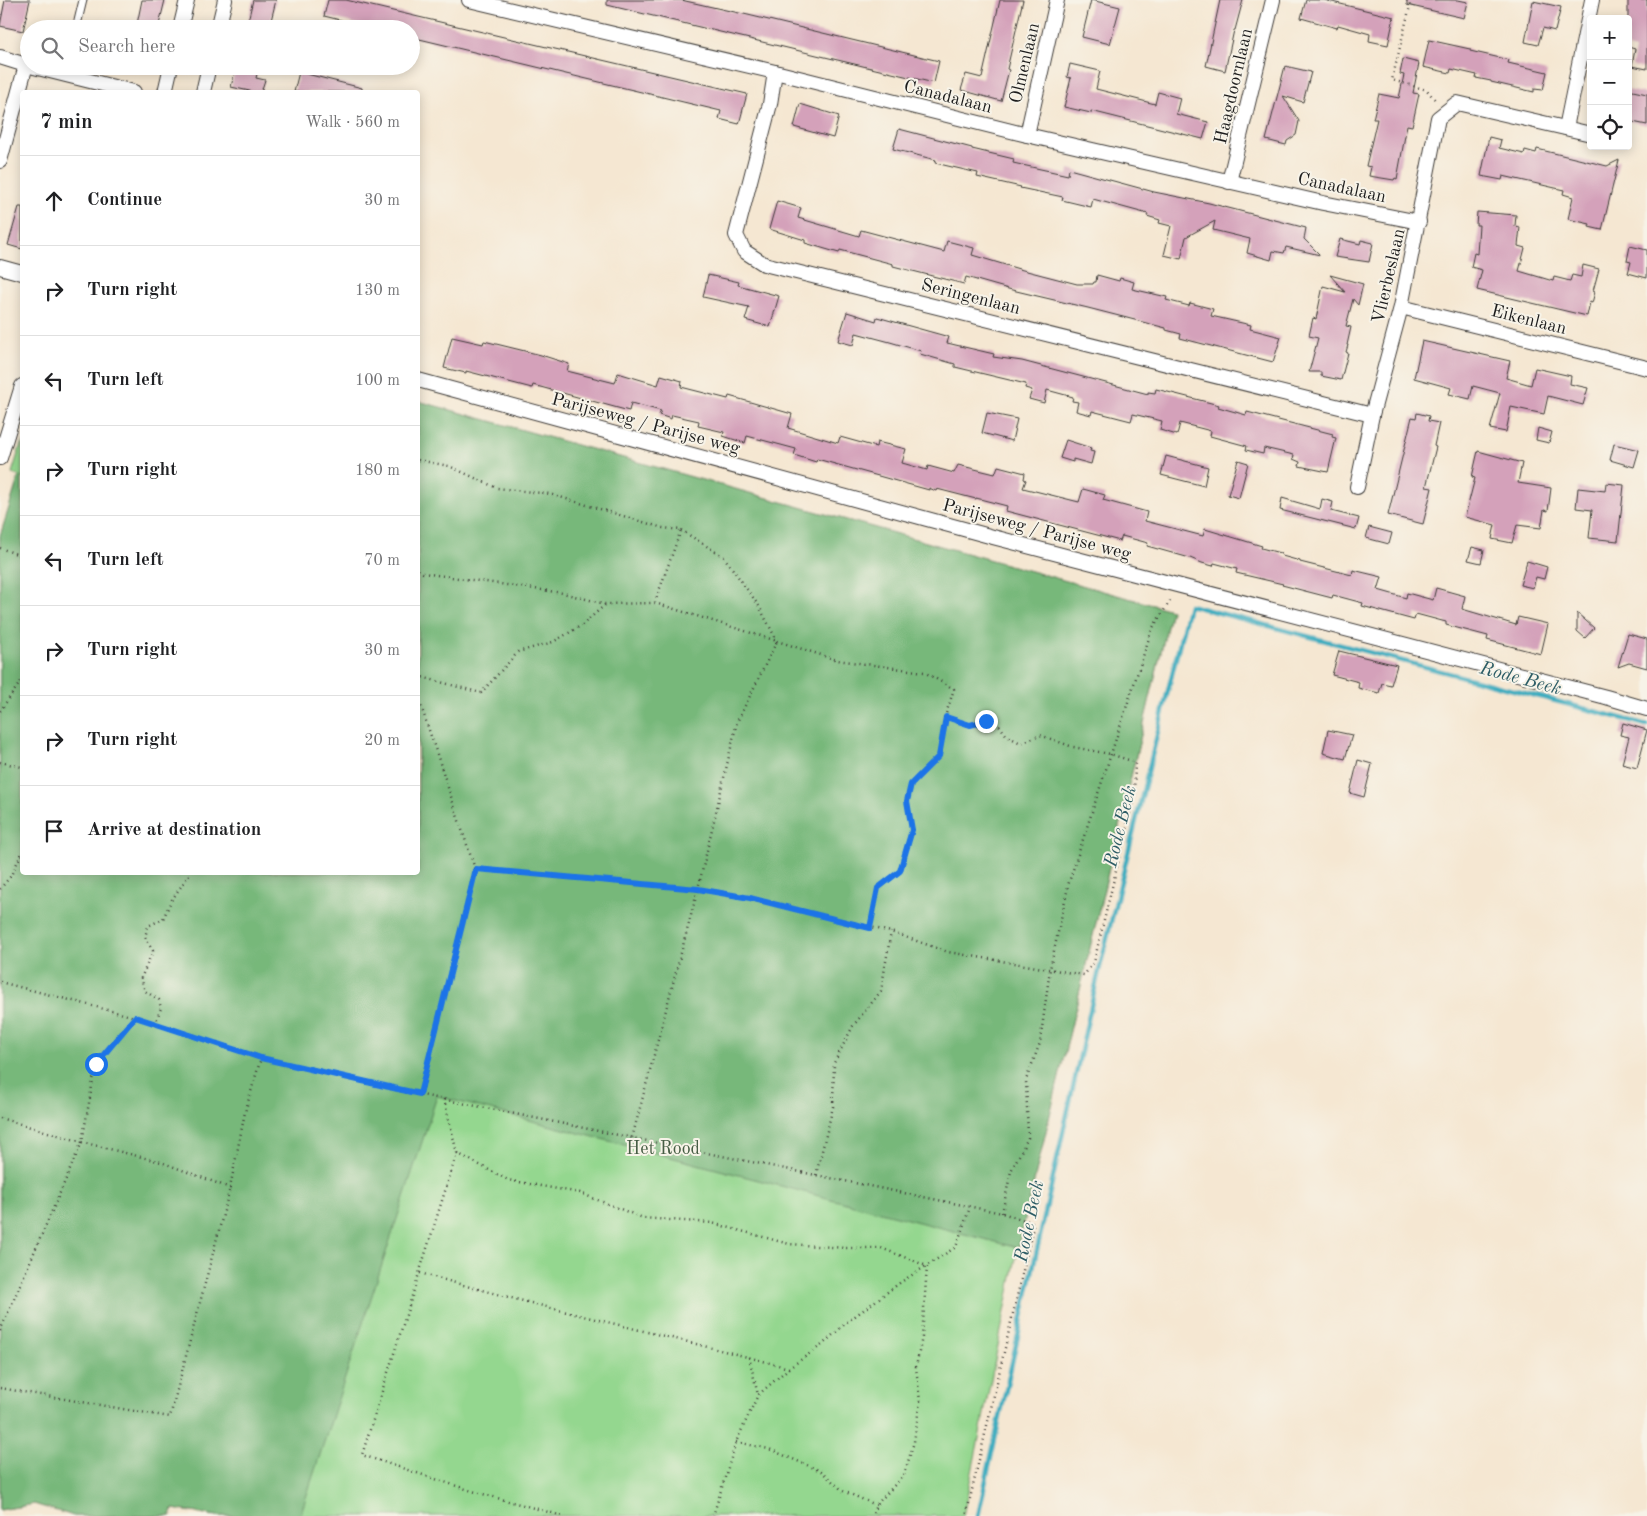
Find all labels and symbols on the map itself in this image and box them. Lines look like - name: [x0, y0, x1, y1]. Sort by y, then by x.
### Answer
- street label: Olmenlaan: [1007, 21, 1043, 105]
- street label: Haagdoornlaan: [1212, 26, 1256, 146]
- street label: Canadalaan: [902, 77, 994, 117]
- street label: Canadalaan: [1296, 170, 1388, 206]
- street label: Vlierbeslaan: [1369, 227, 1409, 325]
- street label: Seringenlaan: [919, 276, 1022, 318]
- street label: Eikenlaan: [1489, 302, 1569, 338]
- street label: Parijseweg / Parijse weg: [550, 390, 742, 458]
- street label: Parijseweg / Parijse weg: [941, 496, 1133, 564]
- water label: Rode Beek: [1477, 659, 1563, 699]
- route end: [975, 710, 998, 733]
- water label: Rode Beek: [1102, 784, 1141, 870]
- route start: [85, 1053, 108, 1076]
- park label: Het Rood: [626, 1140, 700, 1158]
- water label: Rode Beek: [1012, 1179, 1048, 1265]

